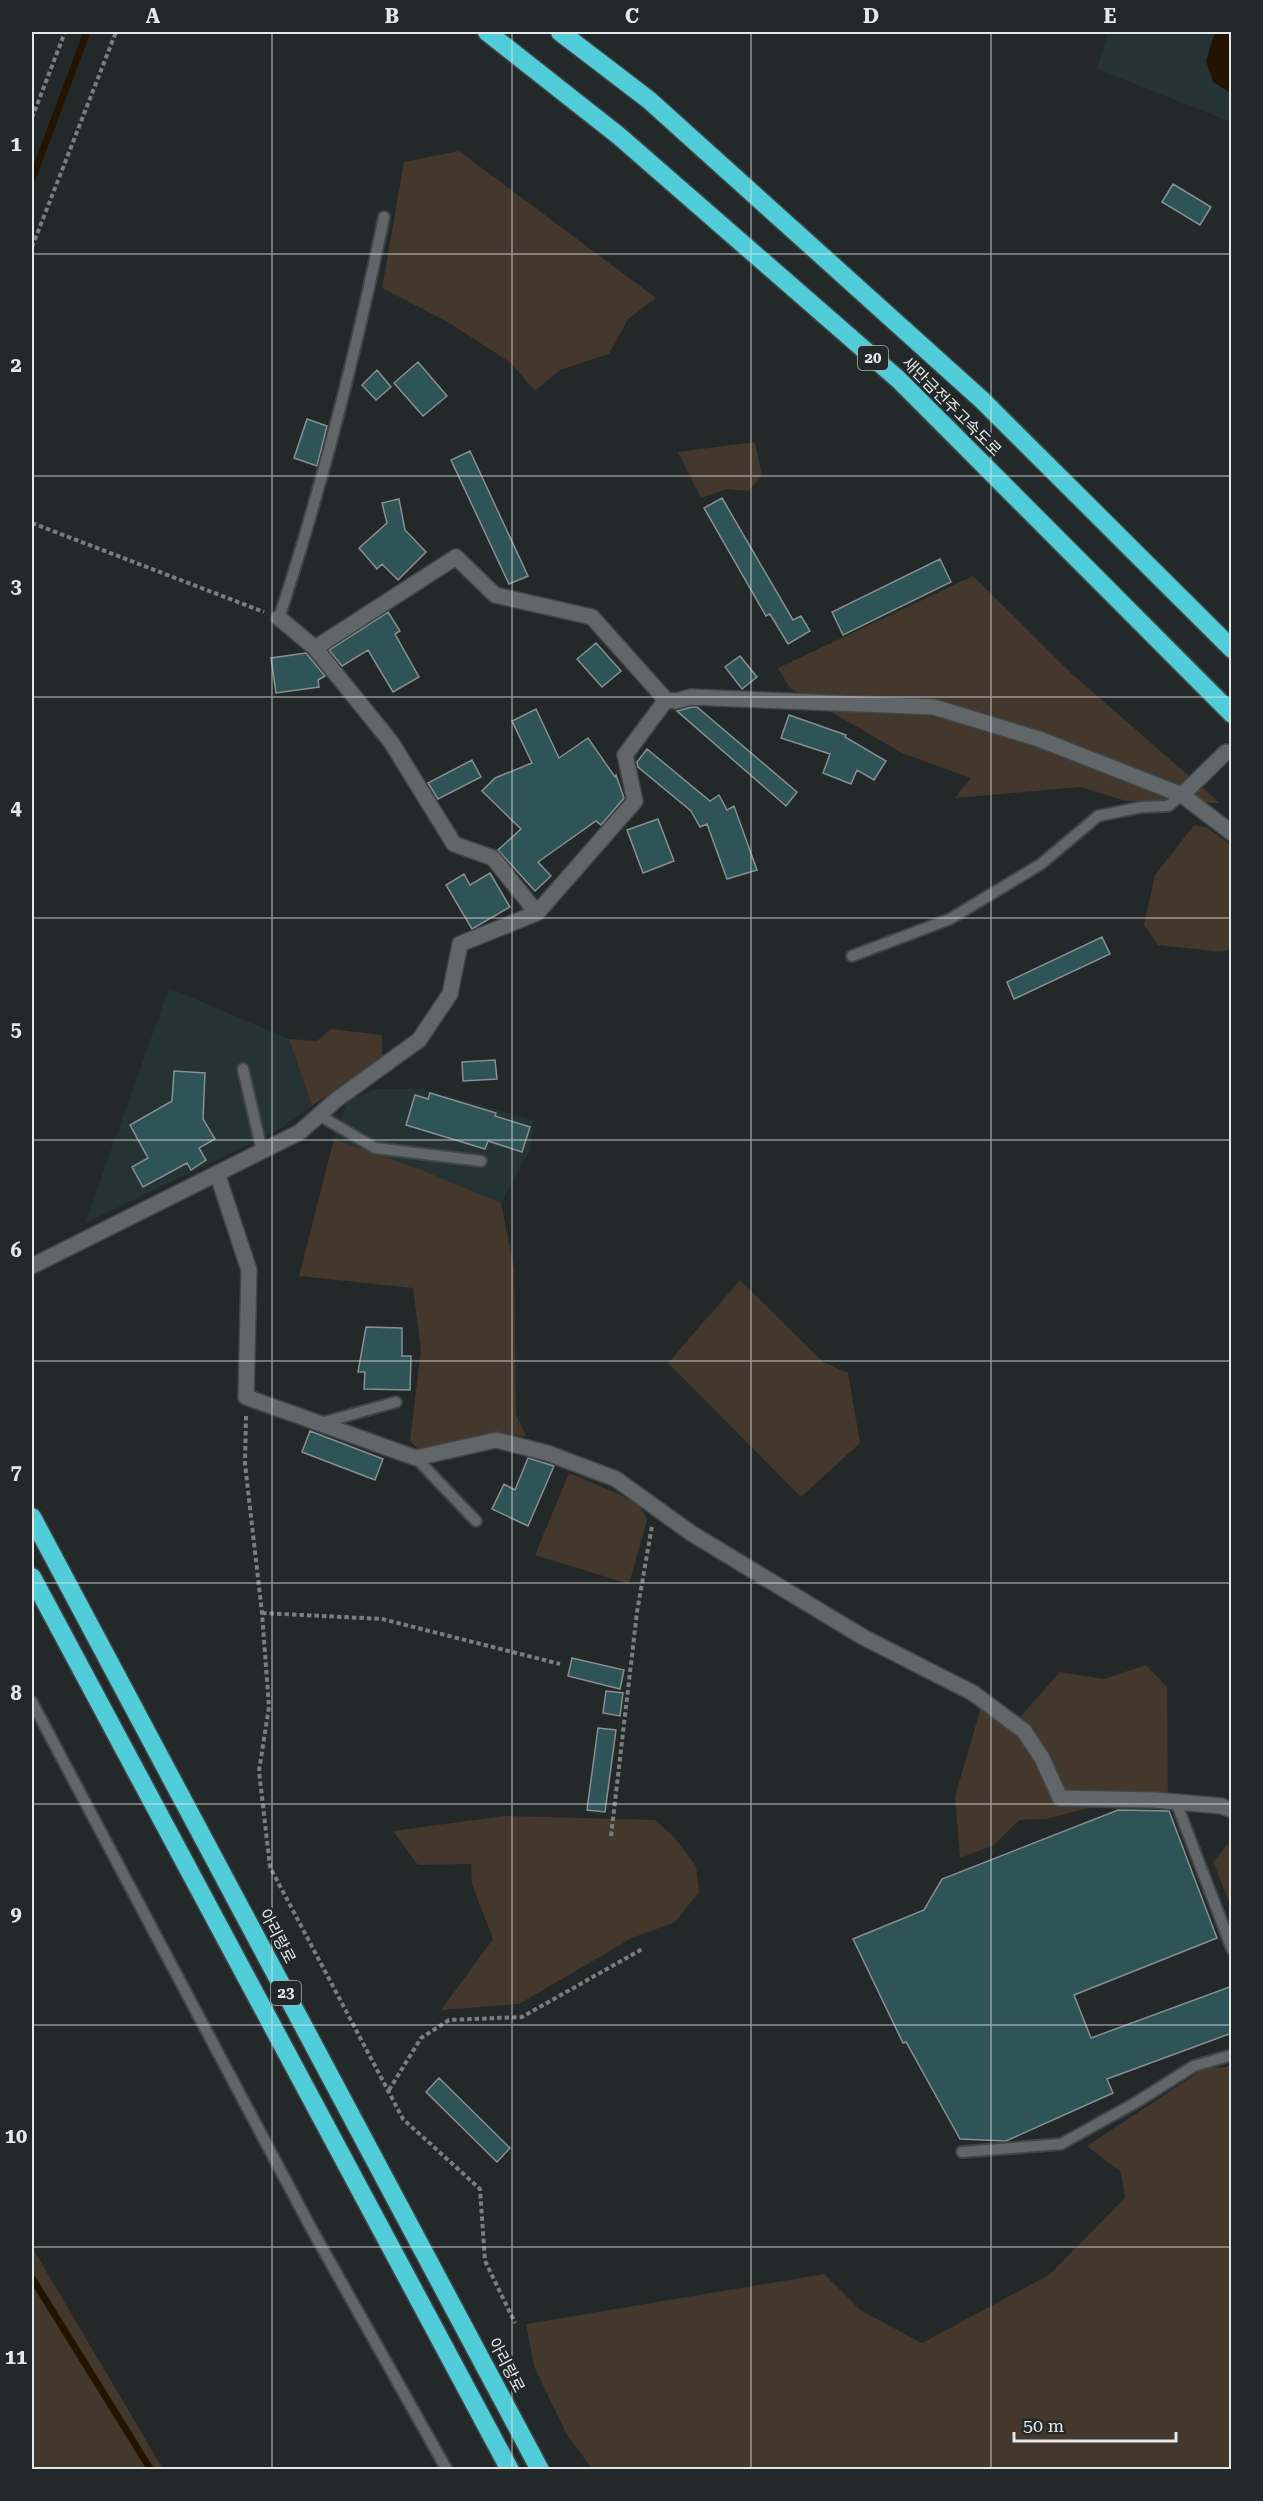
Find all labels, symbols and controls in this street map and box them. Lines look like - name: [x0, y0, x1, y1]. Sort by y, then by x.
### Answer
- text: A: [146, 4, 161, 28]
- text: B: [385, 4, 399, 28]
- text: C: [625, 4, 639, 28]
- text: D: [863, 4, 879, 28]
- text: E: [1104, 4, 1117, 28]
- text: 1: [10, 132, 22, 156]
- road number: 20: [858, 346, 888, 370]
- text: 2: [10, 353, 22, 377]
- street label: 새만금전주고속도로: [898, 353, 1005, 460]
- text: 3: [10, 574, 22, 598]
- text: 4: [10, 796, 22, 820]
- text: 5: [10, 1017, 22, 1041]
- text: 6: [10, 1238, 22, 1262]
- text: 7: [10, 1460, 22, 1484]
- text: 8: [10, 1681, 22, 1705]
- text: 9: [10, 1902, 22, 1926]
- street label: 아리랑로: [255, 1906, 300, 1967]
- road number: 23: [271, 1981, 301, 2005]
- text: 10: [5, 2124, 27, 2148]
- street label: 아리랑로: [484, 2335, 529, 2396]
- text: 11: [5, 2345, 27, 2369]
- scale bar: [1014, 2405, 1176, 2443]
- text: 50 m: [1023, 2415, 1064, 2436]

